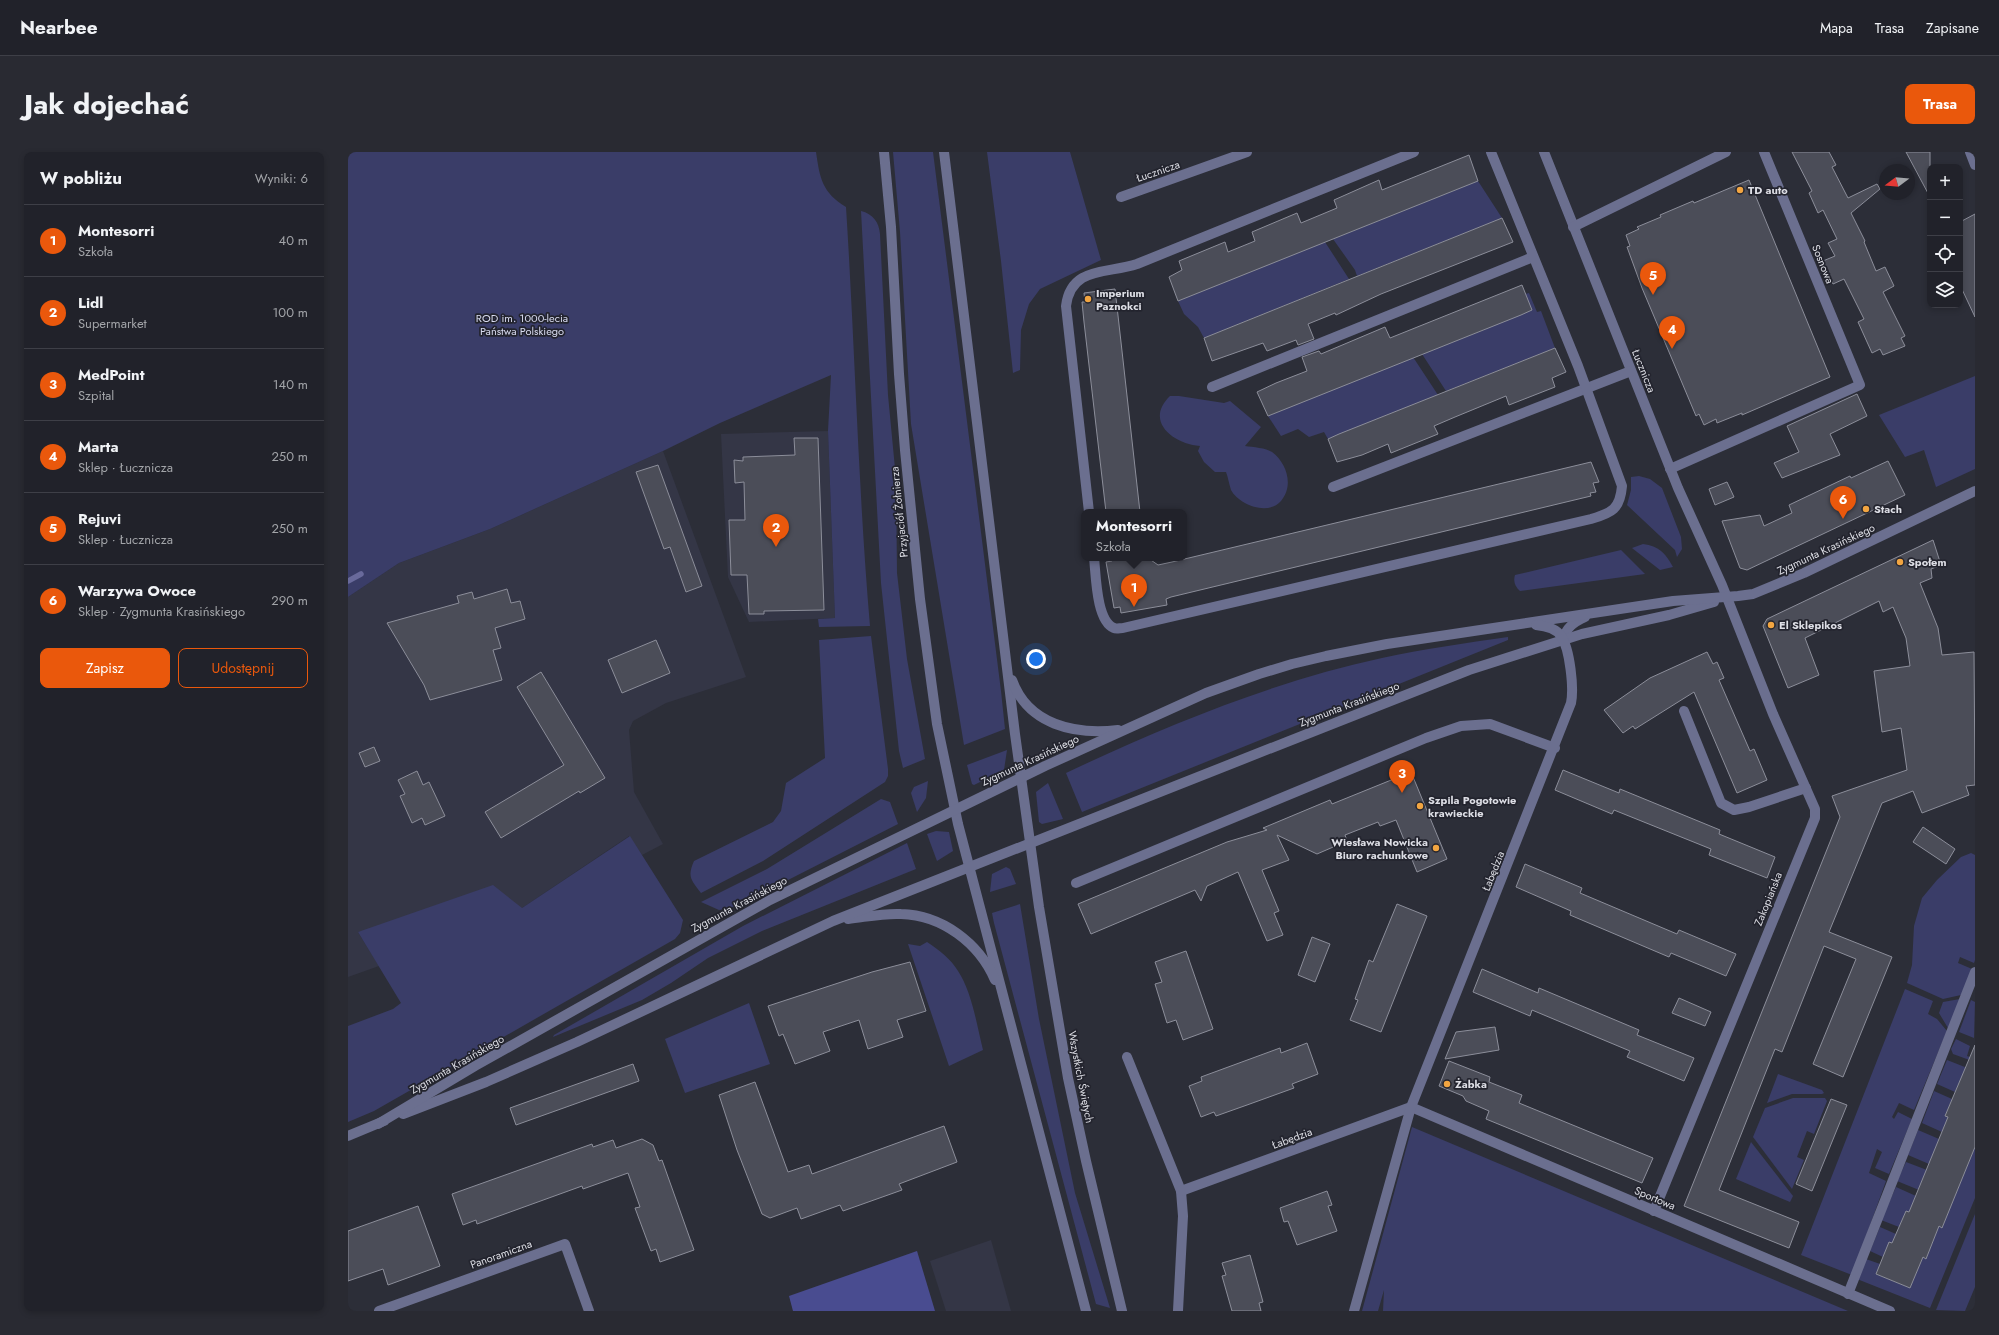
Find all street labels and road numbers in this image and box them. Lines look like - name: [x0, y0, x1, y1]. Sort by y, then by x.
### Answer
- street label: Łucznicza: [1133, 156, 1182, 186]
- street label: Sosnowa: [1808, 242, 1838, 286]
- street label: Łucznicza: [1628, 346, 1660, 395]
- street label: Przyjaciół Żołnierza: [886, 466, 912, 558]
- street label: Zygmunta Krasińskiego: [1775, 519, 1877, 579]
- street label: Zygmunta Krasińskiego: [1297, 678, 1401, 730]
- street label: Zygmunta Krasińskiego: [979, 730, 1081, 790]
- street label: Łabędzia: [1477, 849, 1508, 894]
- street label: Zakopiańska: [1750, 870, 1786, 928]
- street label: Zygmunta Krasińskiego: [688, 872, 790, 936]
- street label: Wszystkich Świętych: [1064, 1029, 1098, 1125]
- street label: Zygmunta Krasińskiego: [407, 1031, 507, 1097]
- street label: Łabędzia: [1269, 1123, 1314, 1153]
- street label: Sportowa: [1632, 1182, 1678, 1214]
- street label: Panoramiczna: [468, 1235, 534, 1273]

